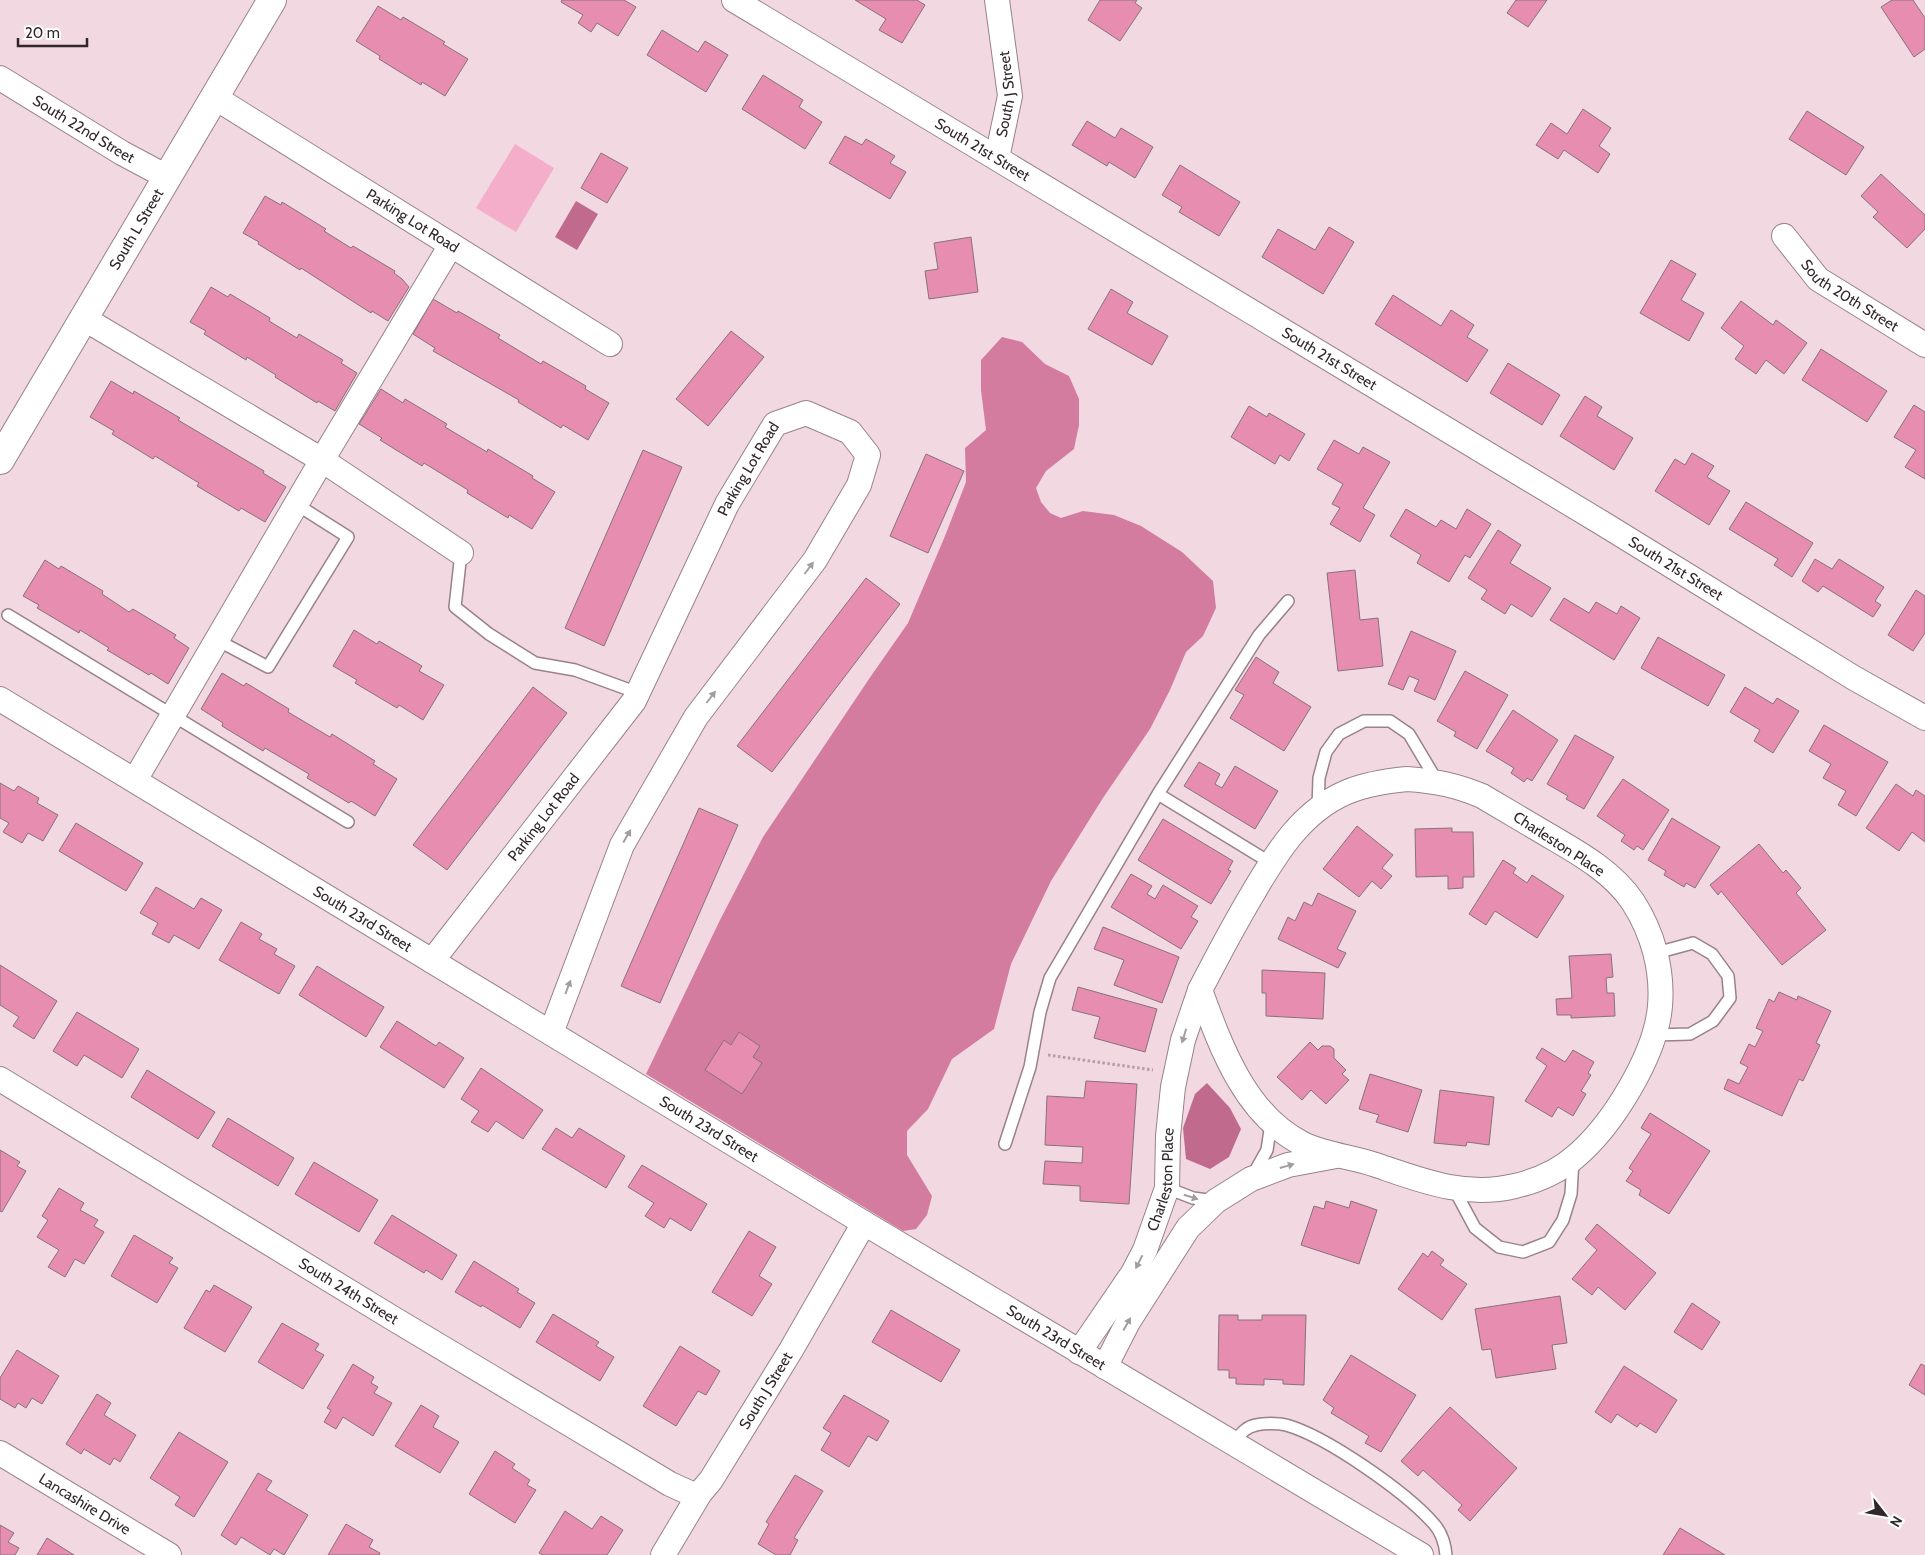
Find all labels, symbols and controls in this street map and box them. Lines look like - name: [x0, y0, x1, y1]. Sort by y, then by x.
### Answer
- scale bar: [18, 15, 86, 47]
- text: 20 m: [25, 24, 60, 42]
- street label: South J Street: [993, 50, 1019, 139]
- street label: South 22nd Street: [29, 91, 137, 167]
- street label: South 21st Street: [932, 114, 1033, 185]
- street label: Parking Lot Road: [363, 185, 462, 257]
- street label: South L Street: [106, 186, 167, 273]
- street label: South 20th Street: [1797, 256, 1902, 335]
- street label: South 21st Street: [1279, 323, 1380, 394]
- street label: Parking Lot Road: [714, 419, 783, 519]
- street label: South 21st Street: [1625, 533, 1726, 604]
- one-way arrow: [804, 562, 815, 575]
- one-way arrow: [706, 690, 716, 704]
- street label: Parking Lot Road: [504, 770, 583, 865]
- street label: Charleston Place: [1510, 808, 1608, 880]
- one-way arrow: [623, 829, 632, 843]
- street label: South 23rd Street: [310, 882, 415, 956]
- one-way arrow: [564, 979, 572, 994]
- one-way arrow: [1180, 1029, 1188, 1044]
- street label: South 23rd Street: [656, 1092, 762, 1166]
- street label: Charleston Place: [1143, 1127, 1178, 1234]
- one-way arrow: [1280, 1161, 1295, 1169]
- one-way arrow: [1183, 1193, 1198, 1201]
- street label: South 24th Street: [295, 1254, 401, 1328]
- one-way arrow: [1135, 1254, 1143, 1269]
- street label: South 23rd Street: [1003, 1301, 1109, 1374]
- one-way arrow: [1123, 1317, 1132, 1331]
- street label: South J Street: [735, 1349, 796, 1433]
- street label: Lancashire Drive: [36, 1470, 134, 1539]
- north arrow: [1860, 1490, 1910, 1540]
- text: N: [1886, 1513, 1906, 1531]

